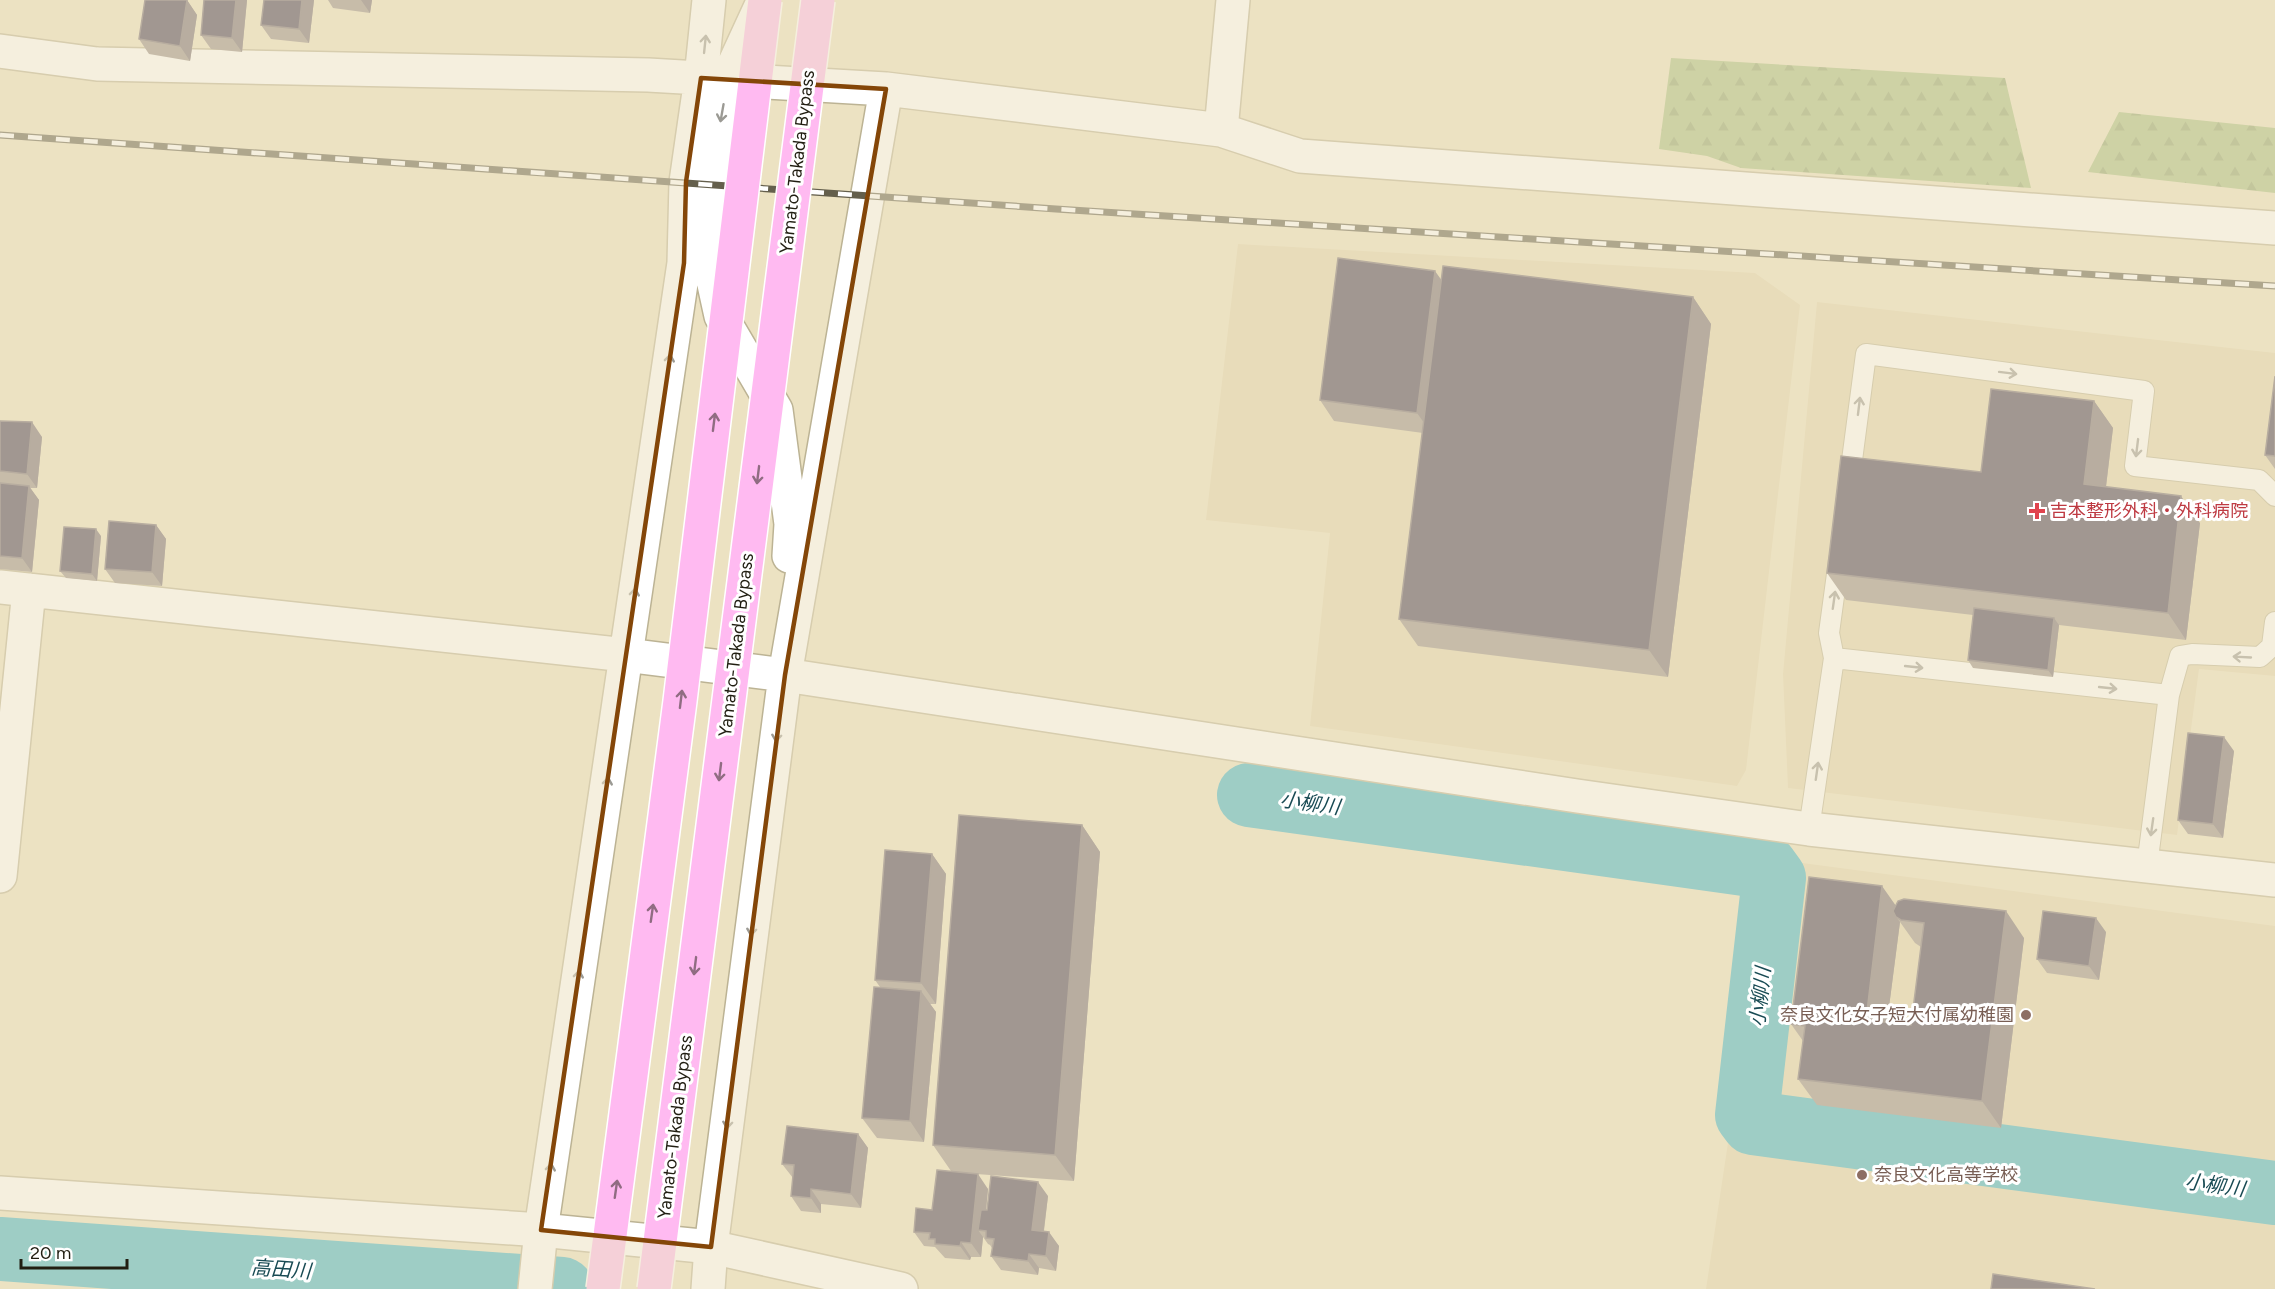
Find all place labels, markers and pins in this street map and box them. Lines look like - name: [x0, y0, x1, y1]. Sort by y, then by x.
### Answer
- place label: 吉本整形外科・外科病院: [2050, 500, 2248, 522]
- marker: 吉本整形外科・外科病院: [2028, 502, 2046, 520]
- place label: 奈良文化女子短大付属幼稚園: [1780, 1004, 2014, 1026]
- marker: 奈良文化女子短大付属幼稚園: [2019, 1008, 2033, 1022]
- place label: 奈良文化高等学校: [1874, 1164, 2018, 1186]
- marker: 奈良文化高等学校: [1855, 1168, 1869, 1182]

